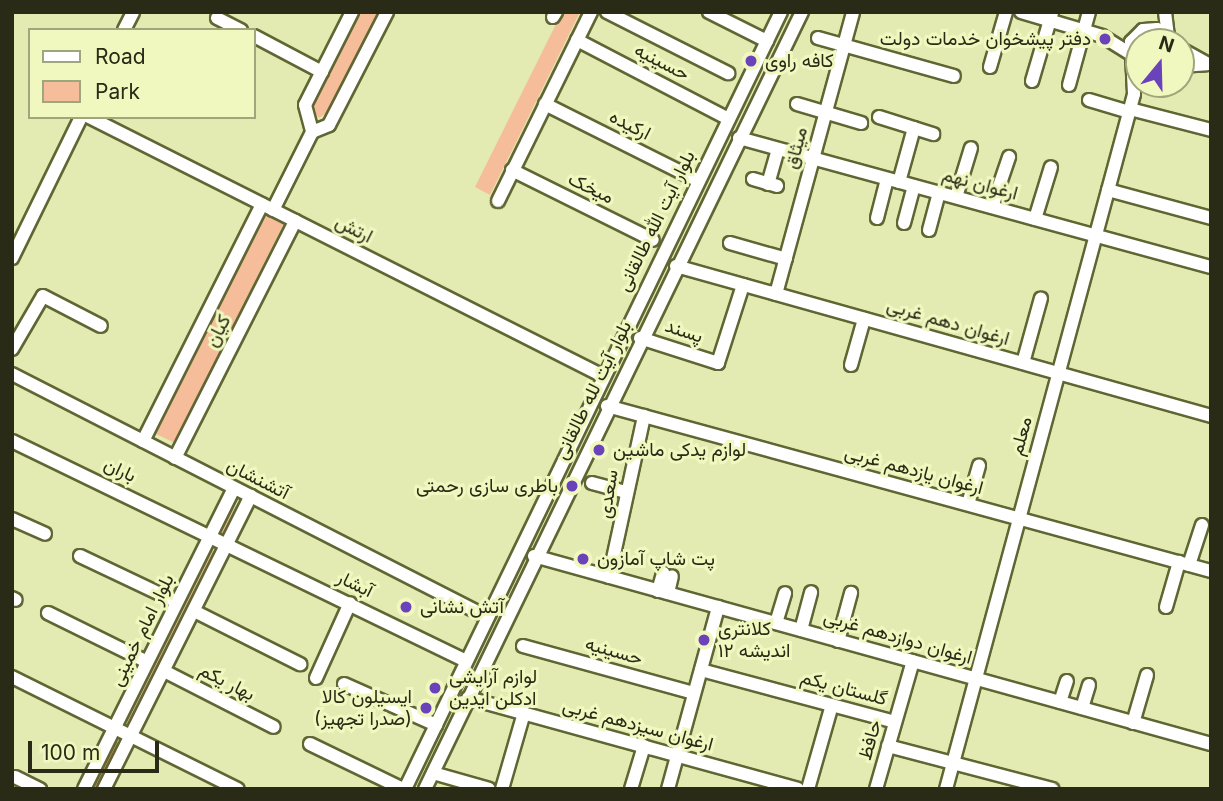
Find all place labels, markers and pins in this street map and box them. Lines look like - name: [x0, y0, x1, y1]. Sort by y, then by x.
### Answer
- place label: دفتر پیشخوان خدمات دولت: [880, 28, 1091, 50]
- marker: دفتر پیشخوان خدمات دولت: [1097, 31, 1113, 47]
- place label: کافه راوی: [765, 50, 834, 72]
- marker: کافه راوی: [743, 53, 759, 69]
- place label: لوازم یدکی ماشین: [613, 439, 746, 461]
- marker: لوازم یدکی ماشین: [591, 442, 607, 458]
- place label: باطری سازی رحمتی: [416, 475, 558, 497]
- marker: باطری سازی رحمتی: [564, 478, 580, 494]
- place label: پت شاپ آمازون: [597, 548, 715, 570]
- marker: پت شاپ آمازون: [575, 551, 591, 567]
- place label: آتش نشانی: [420, 596, 504, 618]
- marker: آتش نشانی: [398, 599, 414, 615]
- place label: کلانتری ۱۲ اندیشه: [718, 618, 791, 662]
- marker: کلانتری ۱۲ اندیشه: [696, 632, 712, 648]
- place label: لوازم آرایشی ادکلن ایدین: [449, 666, 537, 710]
- marker: لوازم آرایشی ادکلن ایدین: [427, 680, 443, 696]
- place label: اپسیلون کالا (صدرا تجهیز): [314, 686, 412, 730]
- marker: اپسیلون کالا (صدرا تجهیز): [418, 700, 434, 716]

